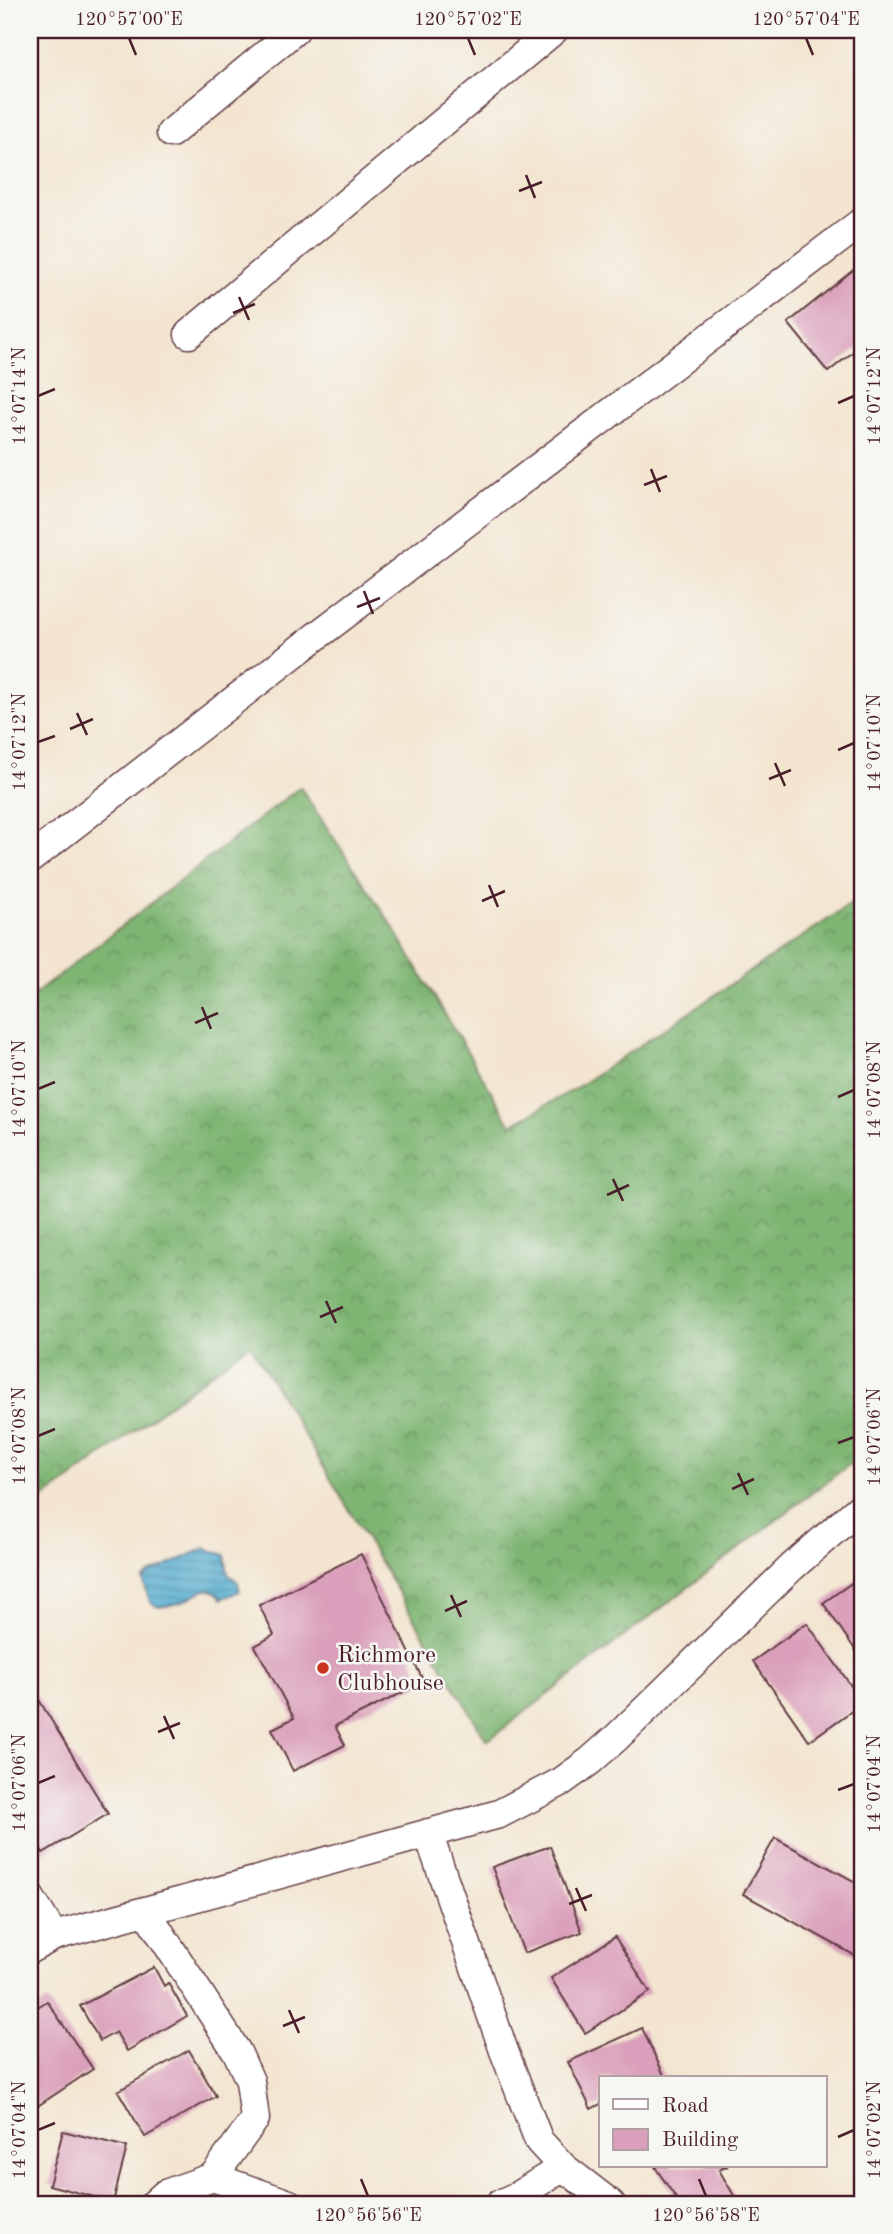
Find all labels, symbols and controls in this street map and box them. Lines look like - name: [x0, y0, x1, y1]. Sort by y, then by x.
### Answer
- text: 120°57'00"E: [75, 11, 183, 29]
- text: 120°57'02"E: [414, 11, 522, 29]
- text: 120°57'04"E: [752, 11, 860, 29]
- text: 14°07'14"N: [11, 347, 29, 445]
- text: 14°07'12"N: [866, 347, 884, 445]
- text: 14°07'12"N: [11, 693, 29, 791]
- text: 14°07'10"N: [866, 694, 884, 792]
- text: 14°07'10"N: [11, 1040, 29, 1138]
- text: 14°07'08"N: [866, 1041, 884, 1139]
- text: 14°07'08"N: [11, 1387, 29, 1485]
- text: 14°07'06"N: [866, 1388, 884, 1486]
- place label: Richmore Clubhouse: [337, 1644, 444, 1696]
- marker: Richmore Clubhouse: [315, 1660, 331, 1676]
- text: 14°07'06"N: [11, 1734, 29, 1832]
- text: 14°07'04"N: [866, 1735, 884, 1833]
- legend: [599, 2076, 826, 2168]
- text: 14°07'04"N: [11, 2081, 29, 2179]
- text: 14°07'02"N: [866, 2081, 884, 2179]
- text: Road: [662, 2096, 709, 2117]
- text: Building: [662, 2130, 739, 2151]
- text: 120°56'56"E: [314, 2207, 422, 2225]
- text: 120°56'58"E: [652, 2207, 760, 2225]

